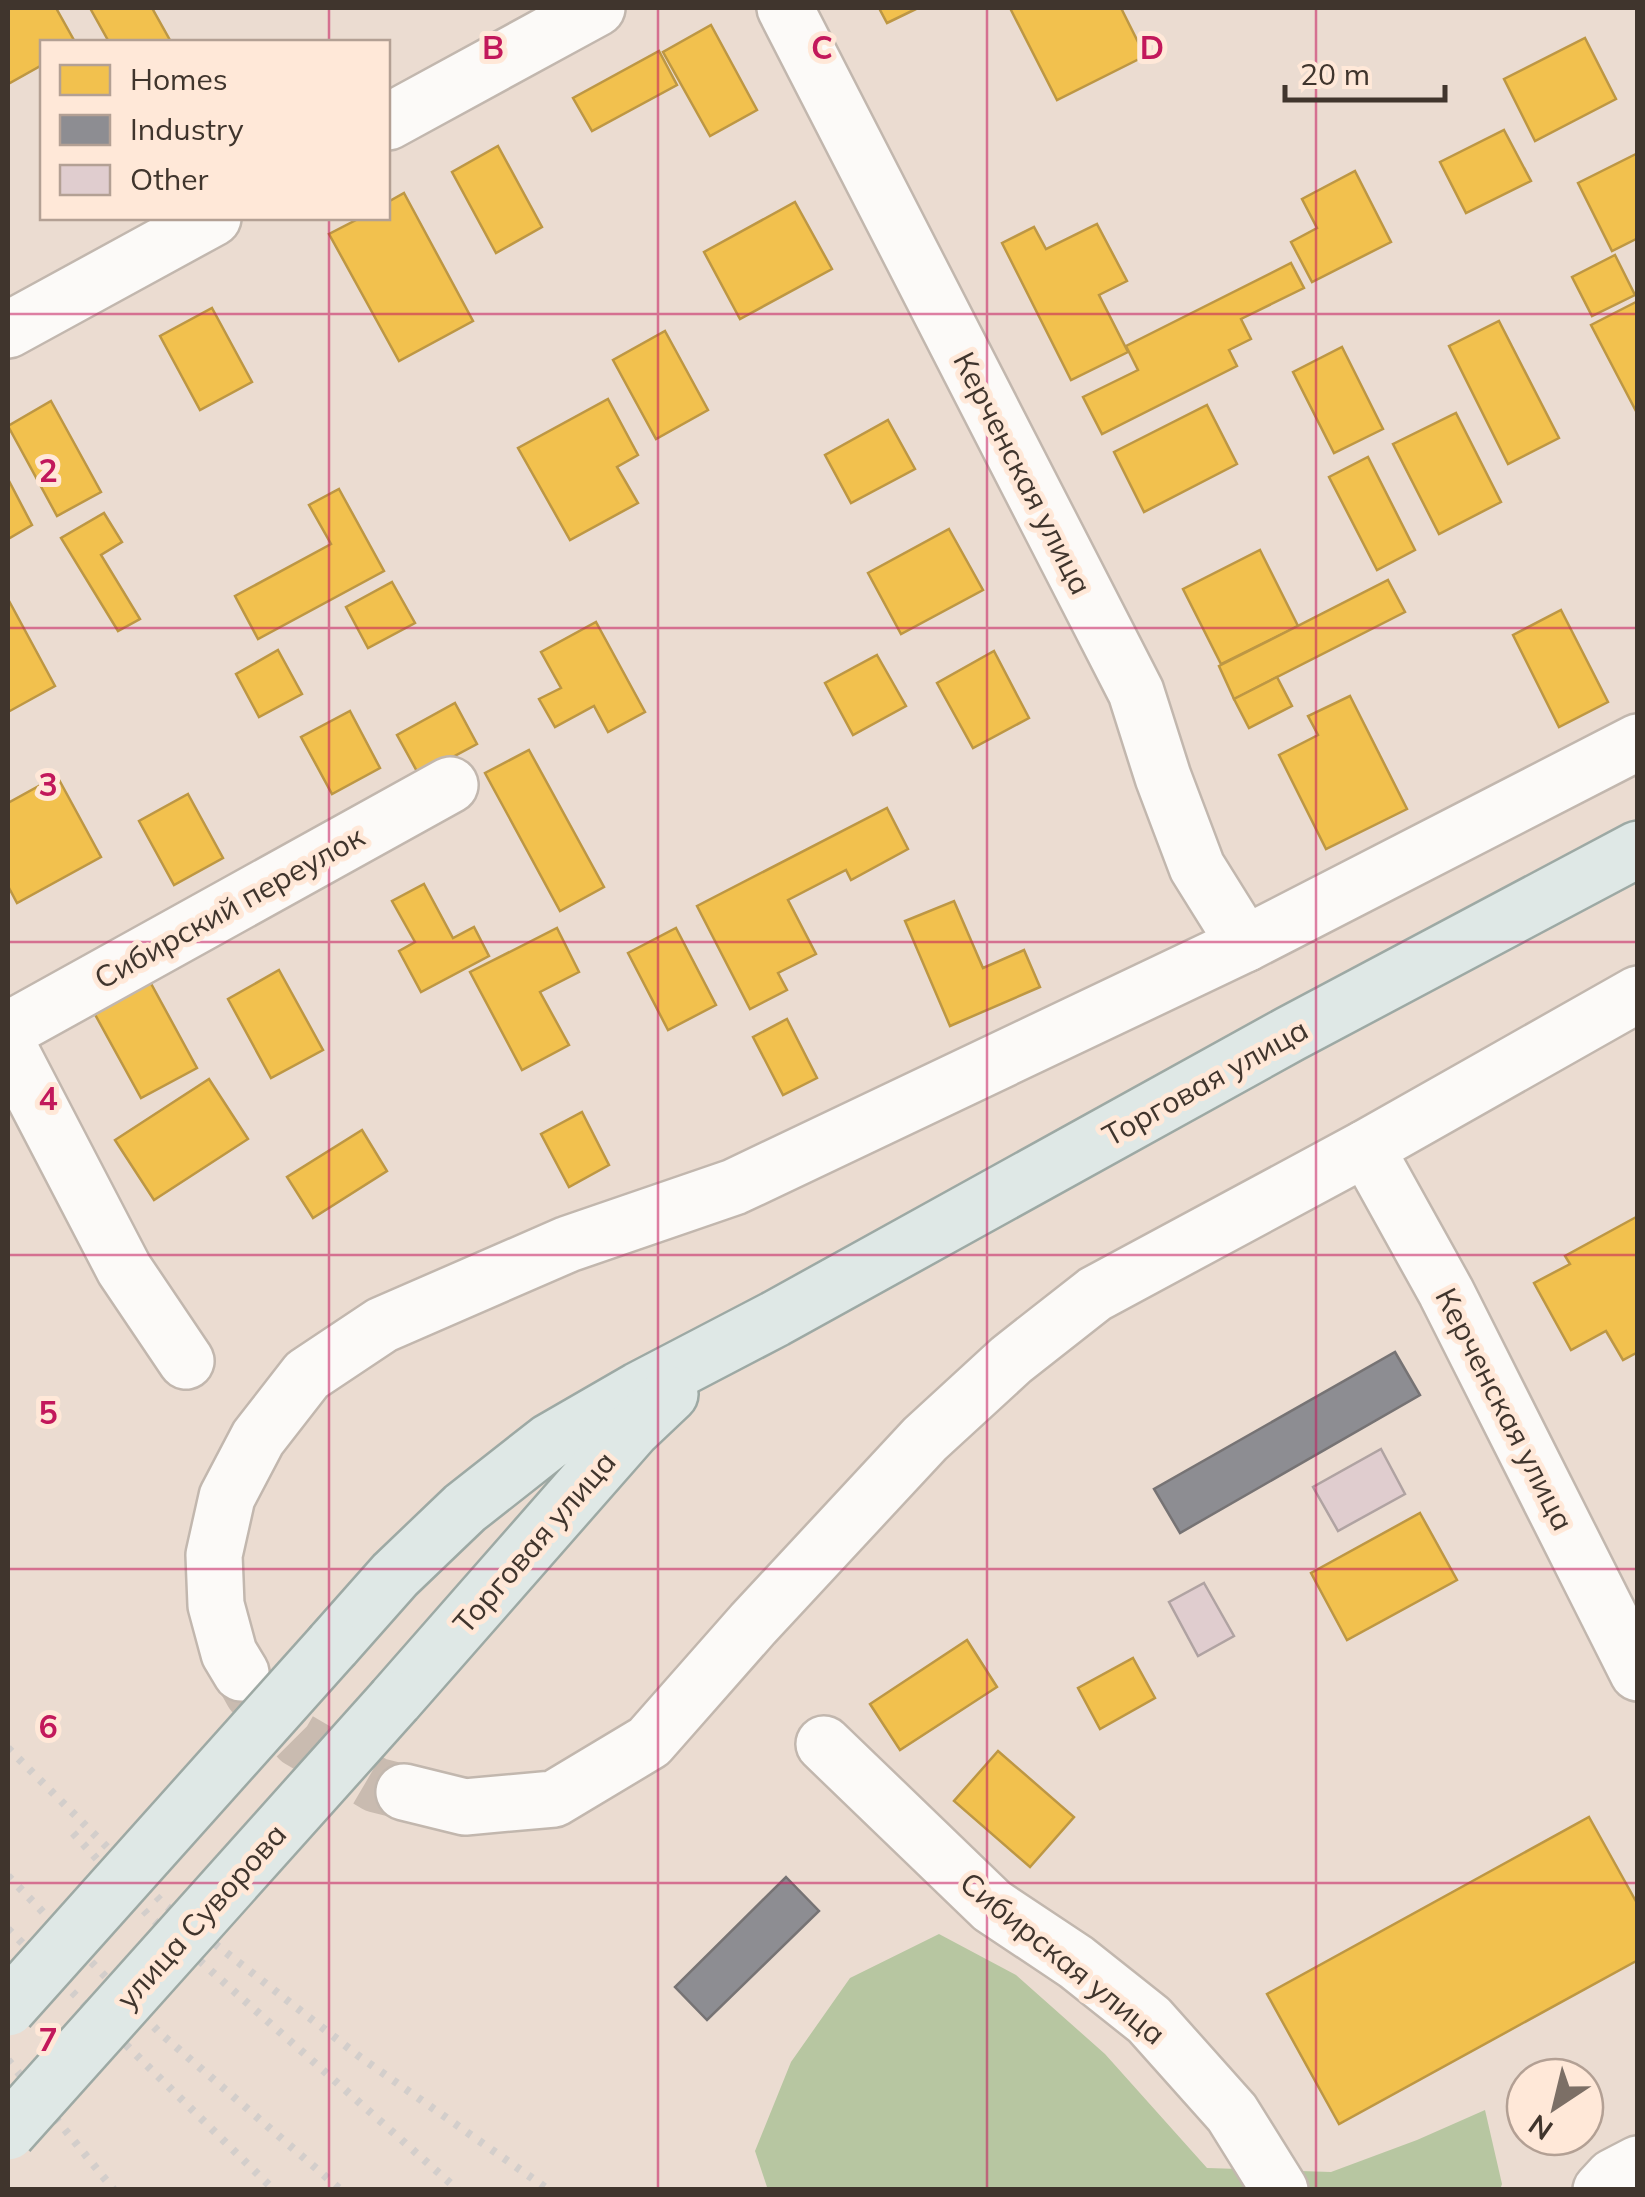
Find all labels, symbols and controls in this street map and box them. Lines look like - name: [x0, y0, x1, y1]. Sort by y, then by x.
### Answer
- text: B: [482, 27, 504, 67]
- text: C: [811, 27, 833, 67]
- text: D: [1140, 27, 1164, 67]
- legend: [40, 40, 390, 220]
- scale bar: [1285, 40, 1445, 102]
- text: 20 m: [1300, 55, 1370, 93]
- text: Homes: [130, 60, 228, 98]
- text: Industry: [130, 110, 244, 148]
- text: Other: [130, 160, 209, 198]
- street label: Керченская улица: [945, 345, 1101, 601]
- text: 2: [38, 450, 58, 490]
- text: 3: [38, 764, 58, 804]
- street label: Сибирский переулок: [87, 817, 371, 997]
- street label: Торговая улица: [1096, 1010, 1314, 1154]
- text: 4: [38, 1078, 58, 1118]
- street label: Керченская улица: [1427, 1281, 1583, 1537]
- text: 5: [38, 1392, 58, 1432]
- street label: Торговая улица: [445, 1443, 623, 1641]
- text: 6: [38, 1706, 58, 1746]
- street label: улица Суворова: [108, 1815, 294, 2017]
- street label: Сибирская улица: [953, 1864, 1173, 2052]
- text: 7: [38, 2019, 58, 2059]
- north arrow: [1505, 2057, 1605, 2157]
- text: N: [1522, 2107, 1559, 2148]

